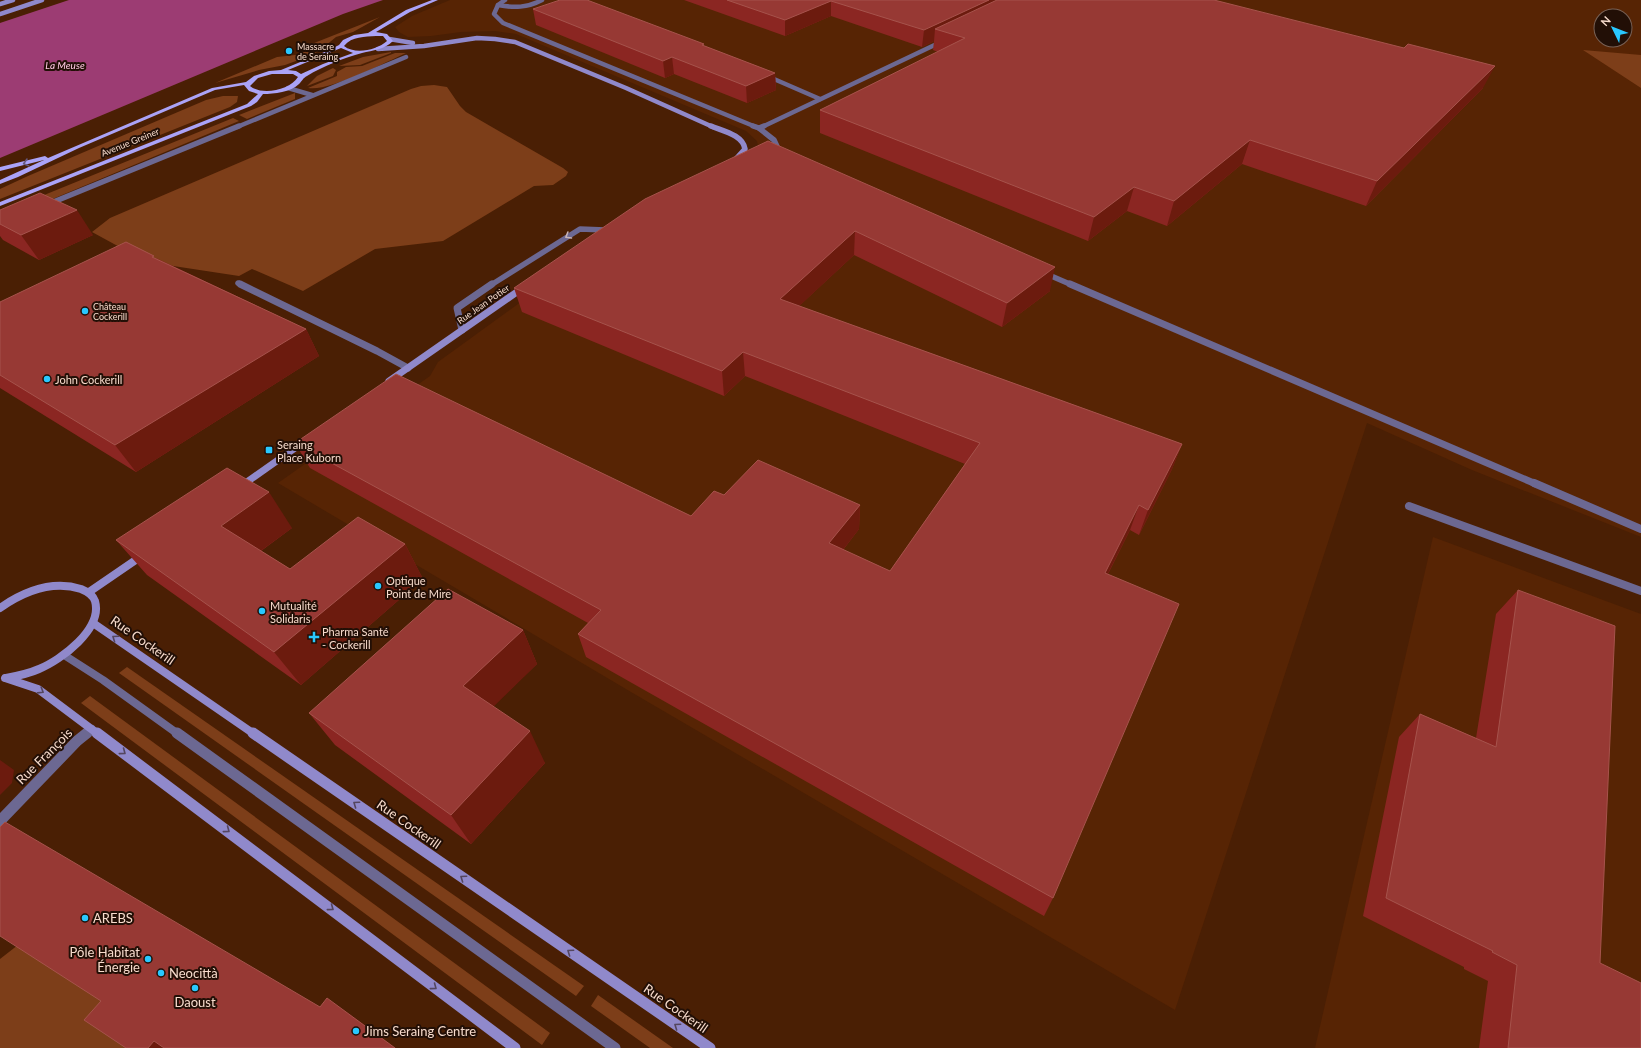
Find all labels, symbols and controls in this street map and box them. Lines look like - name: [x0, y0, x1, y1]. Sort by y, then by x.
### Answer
- north arrow: [1593, 8, 1633, 48]
- text: N: [1598, 13, 1613, 28]
- place label: Massacre de Seraing: [297, 41, 339, 62]
- marker: Massacre de Seraing: [284, 46, 294, 56]
- water label: La Meuse: [45, 59, 85, 71]
- street label: Avenue Greiner: [99, 125, 161, 159]
- one-way arrow: [23, 158, 30, 167]
- one-way arrow: [565, 232, 572, 239]
- street label: Rue Jean Potier: [455, 282, 512, 326]
- place label: Château Cockerill: [93, 301, 127, 322]
- marker: Château Cockerill: [80, 306, 90, 316]
- place label: John Cockerill: [55, 373, 122, 386]
- marker: John Cockerill: [42, 374, 52, 384]
- place label: Seraing Place Kuborn: [277, 438, 341, 464]
- marker: Seraing Place Kuborn: [264, 445, 274, 455]
- place label: Optique Point de Mire: [386, 574, 451, 600]
- marker: Optique Point de Mire: [373, 581, 383, 591]
- place label: Mutualité Solidaris: [270, 599, 317, 625]
- marker: Mutualité Solidaris: [257, 606, 267, 616]
- street label: Rue Cockerill: [108, 612, 178, 668]
- place label: Pharma Santé - Cockerill: [322, 625, 389, 651]
- marker: Pharma Santé - Cockerill: [309, 632, 319, 642]
- one-way arrow: [112, 635, 119, 643]
- one-way arrow: [37, 687, 44, 694]
- street label: Rue François: [13, 724, 76, 787]
- one-way arrow: [118, 747, 125, 754]
- street label: Rue Cockerill: [374, 796, 444, 852]
- one-way arrow: [354, 802, 361, 809]
- one-way arrow: [222, 825, 229, 832]
- one-way arrow: [461, 876, 468, 883]
- one-way arrow: [326, 903, 333, 910]
- place label: AREBS: [93, 910, 133, 926]
- marker: AREBS: [80, 913, 90, 923]
- place label: Pôle Habitat Énergie: [70, 944, 140, 975]
- one-way arrow: [568, 950, 575, 957]
- marker: Pôle Habitat Énergie: [143, 954, 153, 964]
- place label: Neocittà: [169, 965, 218, 981]
- marker: Neocittà: [156, 968, 166, 978]
- street label: Rue Cockerill: [641, 980, 711, 1036]
- one-way arrow: [430, 982, 437, 989]
- marker: Daoust: [190, 983, 200, 993]
- place label: Daoust: [174, 994, 216, 1010]
- place label: Jims Seraing Centre: [364, 1023, 476, 1039]
- one-way arrow: [675, 1024, 682, 1031]
- marker: Jims Seraing Centre: [351, 1026, 361, 1036]

